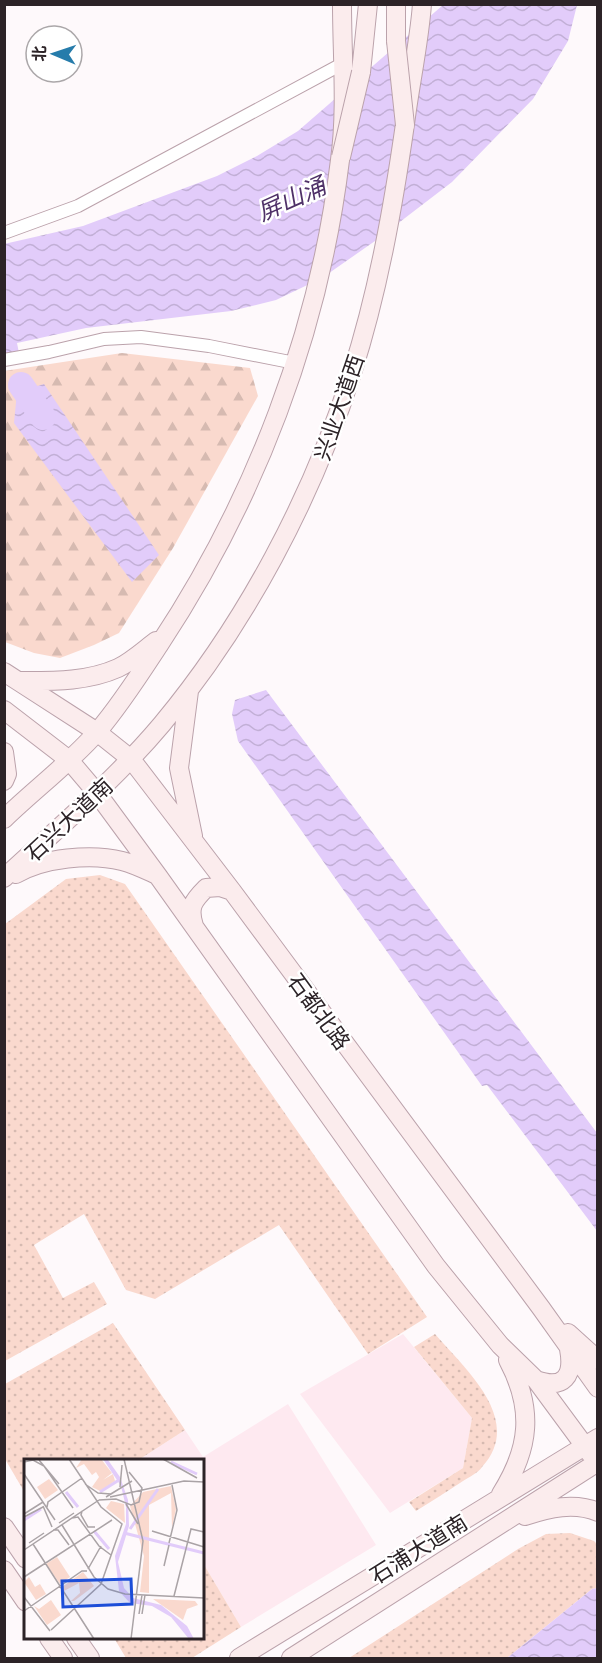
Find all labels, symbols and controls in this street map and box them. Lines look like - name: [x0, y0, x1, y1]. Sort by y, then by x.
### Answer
- north arrow: [24, 24, 84, 84]
- text: 北: [29, 45, 48, 62]
- water label: 屏山涌: [252, 169, 333, 226]
- street label: 兴业大道西: [308, 351, 368, 463]
- street label: 石兴大道南: [19, 772, 117, 866]
- street label: 石都北路: [284, 968, 356, 1054]
- inset map: [24, 1459, 204, 1639]
- street label: 石浦大道南: [364, 1508, 472, 1588]

